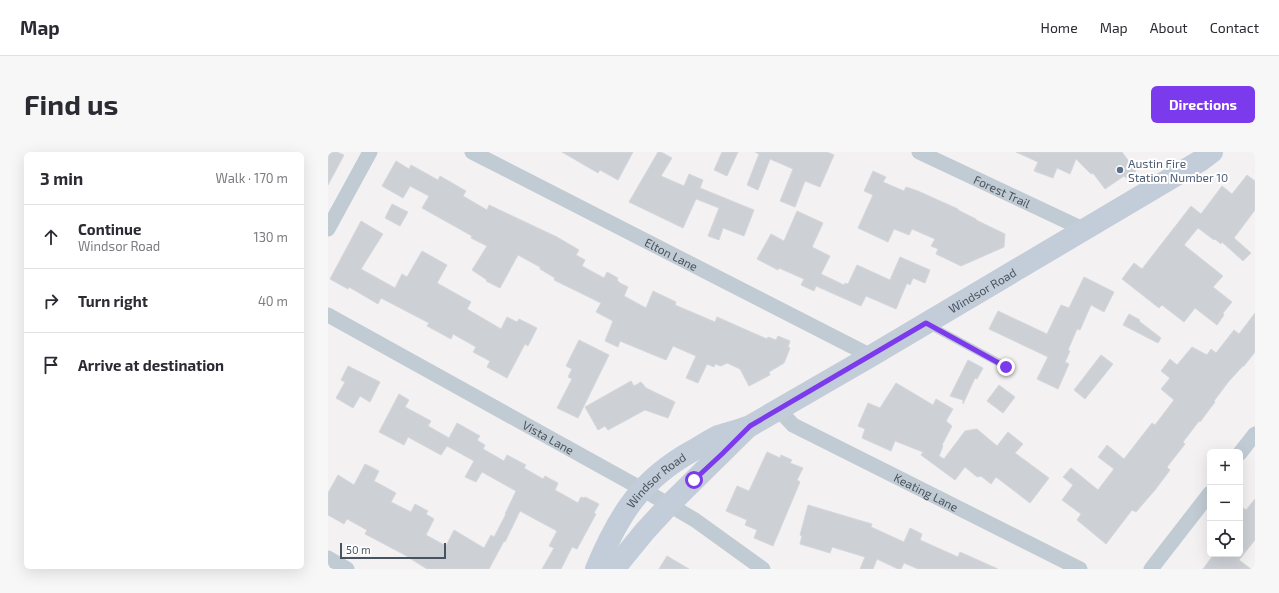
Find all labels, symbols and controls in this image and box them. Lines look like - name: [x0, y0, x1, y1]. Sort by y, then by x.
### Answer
- text: Map: [20, 16, 60, 39]
- text: Home: [1041, 19, 1078, 36]
- text: Map: [1100, 19, 1128, 36]
- text: About: [1150, 19, 1188, 36]
- text: Contact: [1210, 19, 1259, 36]
- button: Directions: [1151, 86, 1255, 123]
- text: Find us: [24, 87, 118, 121]
- place label: Austin Fire Station Number 10: [1128, 156, 1228, 184]
- marker: Austin Fire Station Number 10: [1115, 165, 1125, 175]
- text: 3 min: [40, 168, 83, 188]
- text: Walk · 170 m: [216, 170, 288, 186]
- street label: Forest Trail: [972, 172, 1033, 211]
- text: Continue: [78, 220, 141, 238]
- icon: ahead: [40, 226, 62, 248]
- text: 130 m: [253, 229, 288, 245]
- street label: Elton Lane: [643, 235, 700, 273]
- text: Windsor Road: [78, 238, 160, 254]
- street label: Windsor Road: [946, 265, 1018, 316]
- icon: right: [40, 290, 62, 312]
- text: Turn right: [78, 292, 148, 310]
- text: 40 m: [258, 293, 288, 309]
- icon: arrive: [40, 354, 62, 376]
- text: Arrive at destination: [78, 356, 224, 374]
- route end: [997, 358, 1015, 376]
- street label: Vista Lane: [520, 417, 577, 457]
- street label: Windsor Road: [623, 449, 688, 510]
- map controls: [1207, 449, 1243, 557]
- button: +: [1207, 449, 1243, 485]
- street label: Keating Lane: [892, 470, 961, 514]
- route start: [685, 471, 703, 489]
- button: −: [1207, 485, 1243, 521]
- button: locate: [1207, 521, 1243, 557]
- scale bar: [340, 541, 446, 560]
- text: 50 m: [346, 543, 371, 556]

